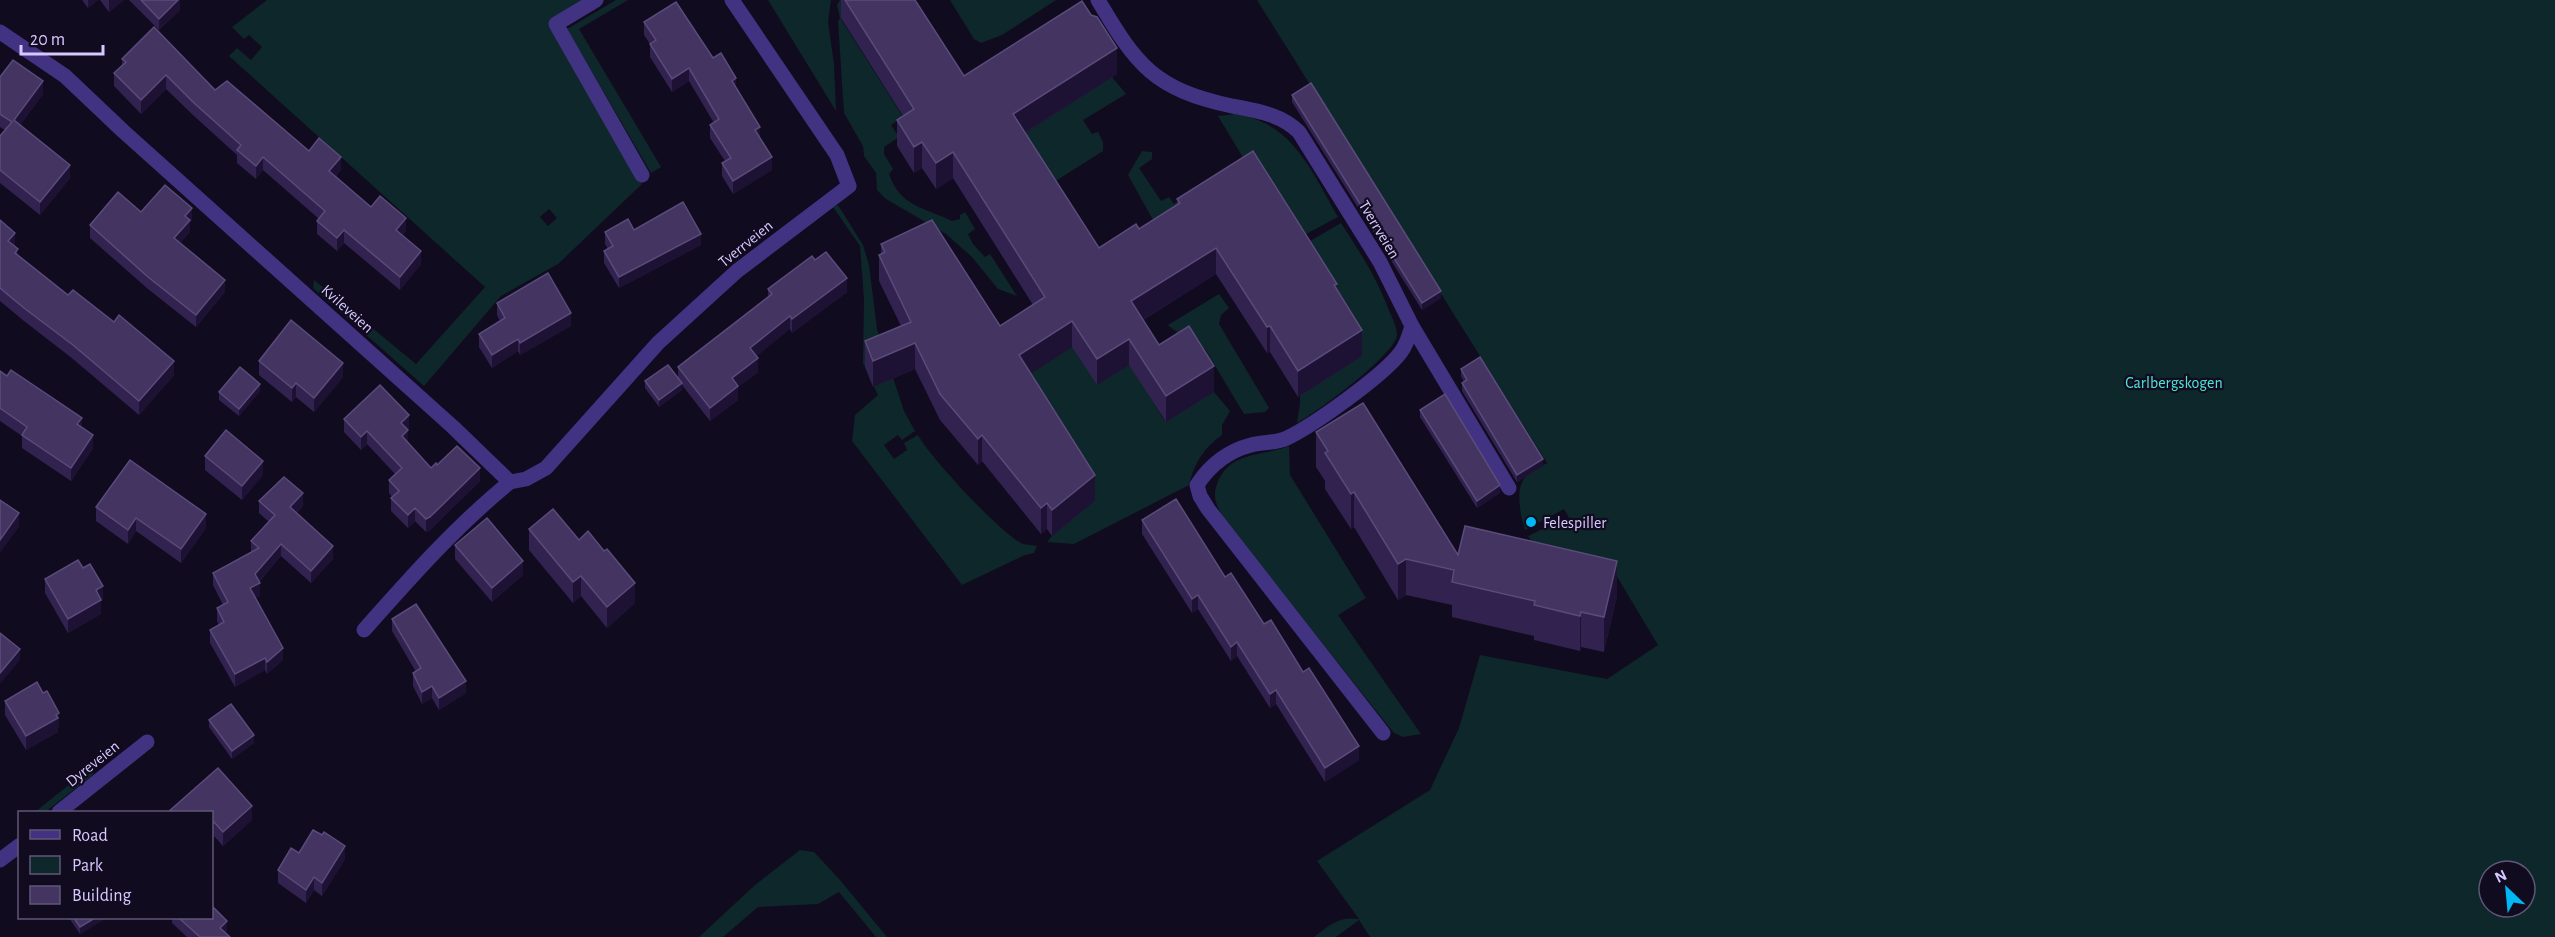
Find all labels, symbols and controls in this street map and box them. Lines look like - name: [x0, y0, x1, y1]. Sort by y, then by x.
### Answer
- scale bar: [21, 18, 104, 56]
- text: 20 m: [30, 31, 65, 49]
- street label: Tverrveien: [1356, 198, 1403, 261]
- street label: Tverrveien: [715, 217, 776, 270]
- street label: Kvileveien: [318, 281, 376, 336]
- park label: Carlbergskogen: [2125, 375, 2223, 391]
- marker: Felespiller: [1524, 515, 1538, 529]
- place label: Felespiller: [1543, 515, 1607, 531]
- street label: Dyreveien: [63, 738, 123, 791]
- legend: [18, 811, 213, 919]
- text: Road: [72, 827, 108, 845]
- text: Park: [72, 857, 104, 875]
- north arrow: [2477, 859, 2537, 919]
- text: N: [2492, 867, 2509, 886]
- text: Building: [72, 887, 132, 905]

